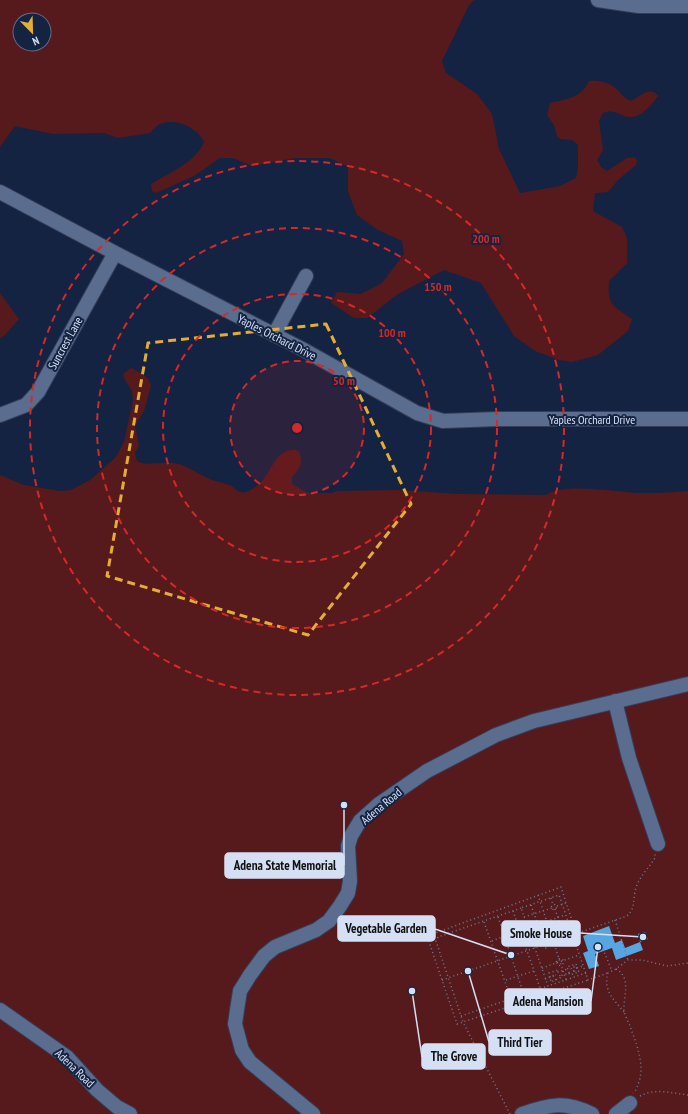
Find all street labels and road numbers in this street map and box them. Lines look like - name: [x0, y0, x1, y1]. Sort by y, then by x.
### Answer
- street label: Yaples Orchard Drive: [235, 311, 319, 363]
- street label: Suncrest Lane: [44, 314, 86, 372]
- street label: Yaples Orchard Drive: [549, 412, 635, 427]
- street label: Adena Road: [357, 785, 405, 827]
- street label: Adena Road: [52, 1046, 98, 1090]

